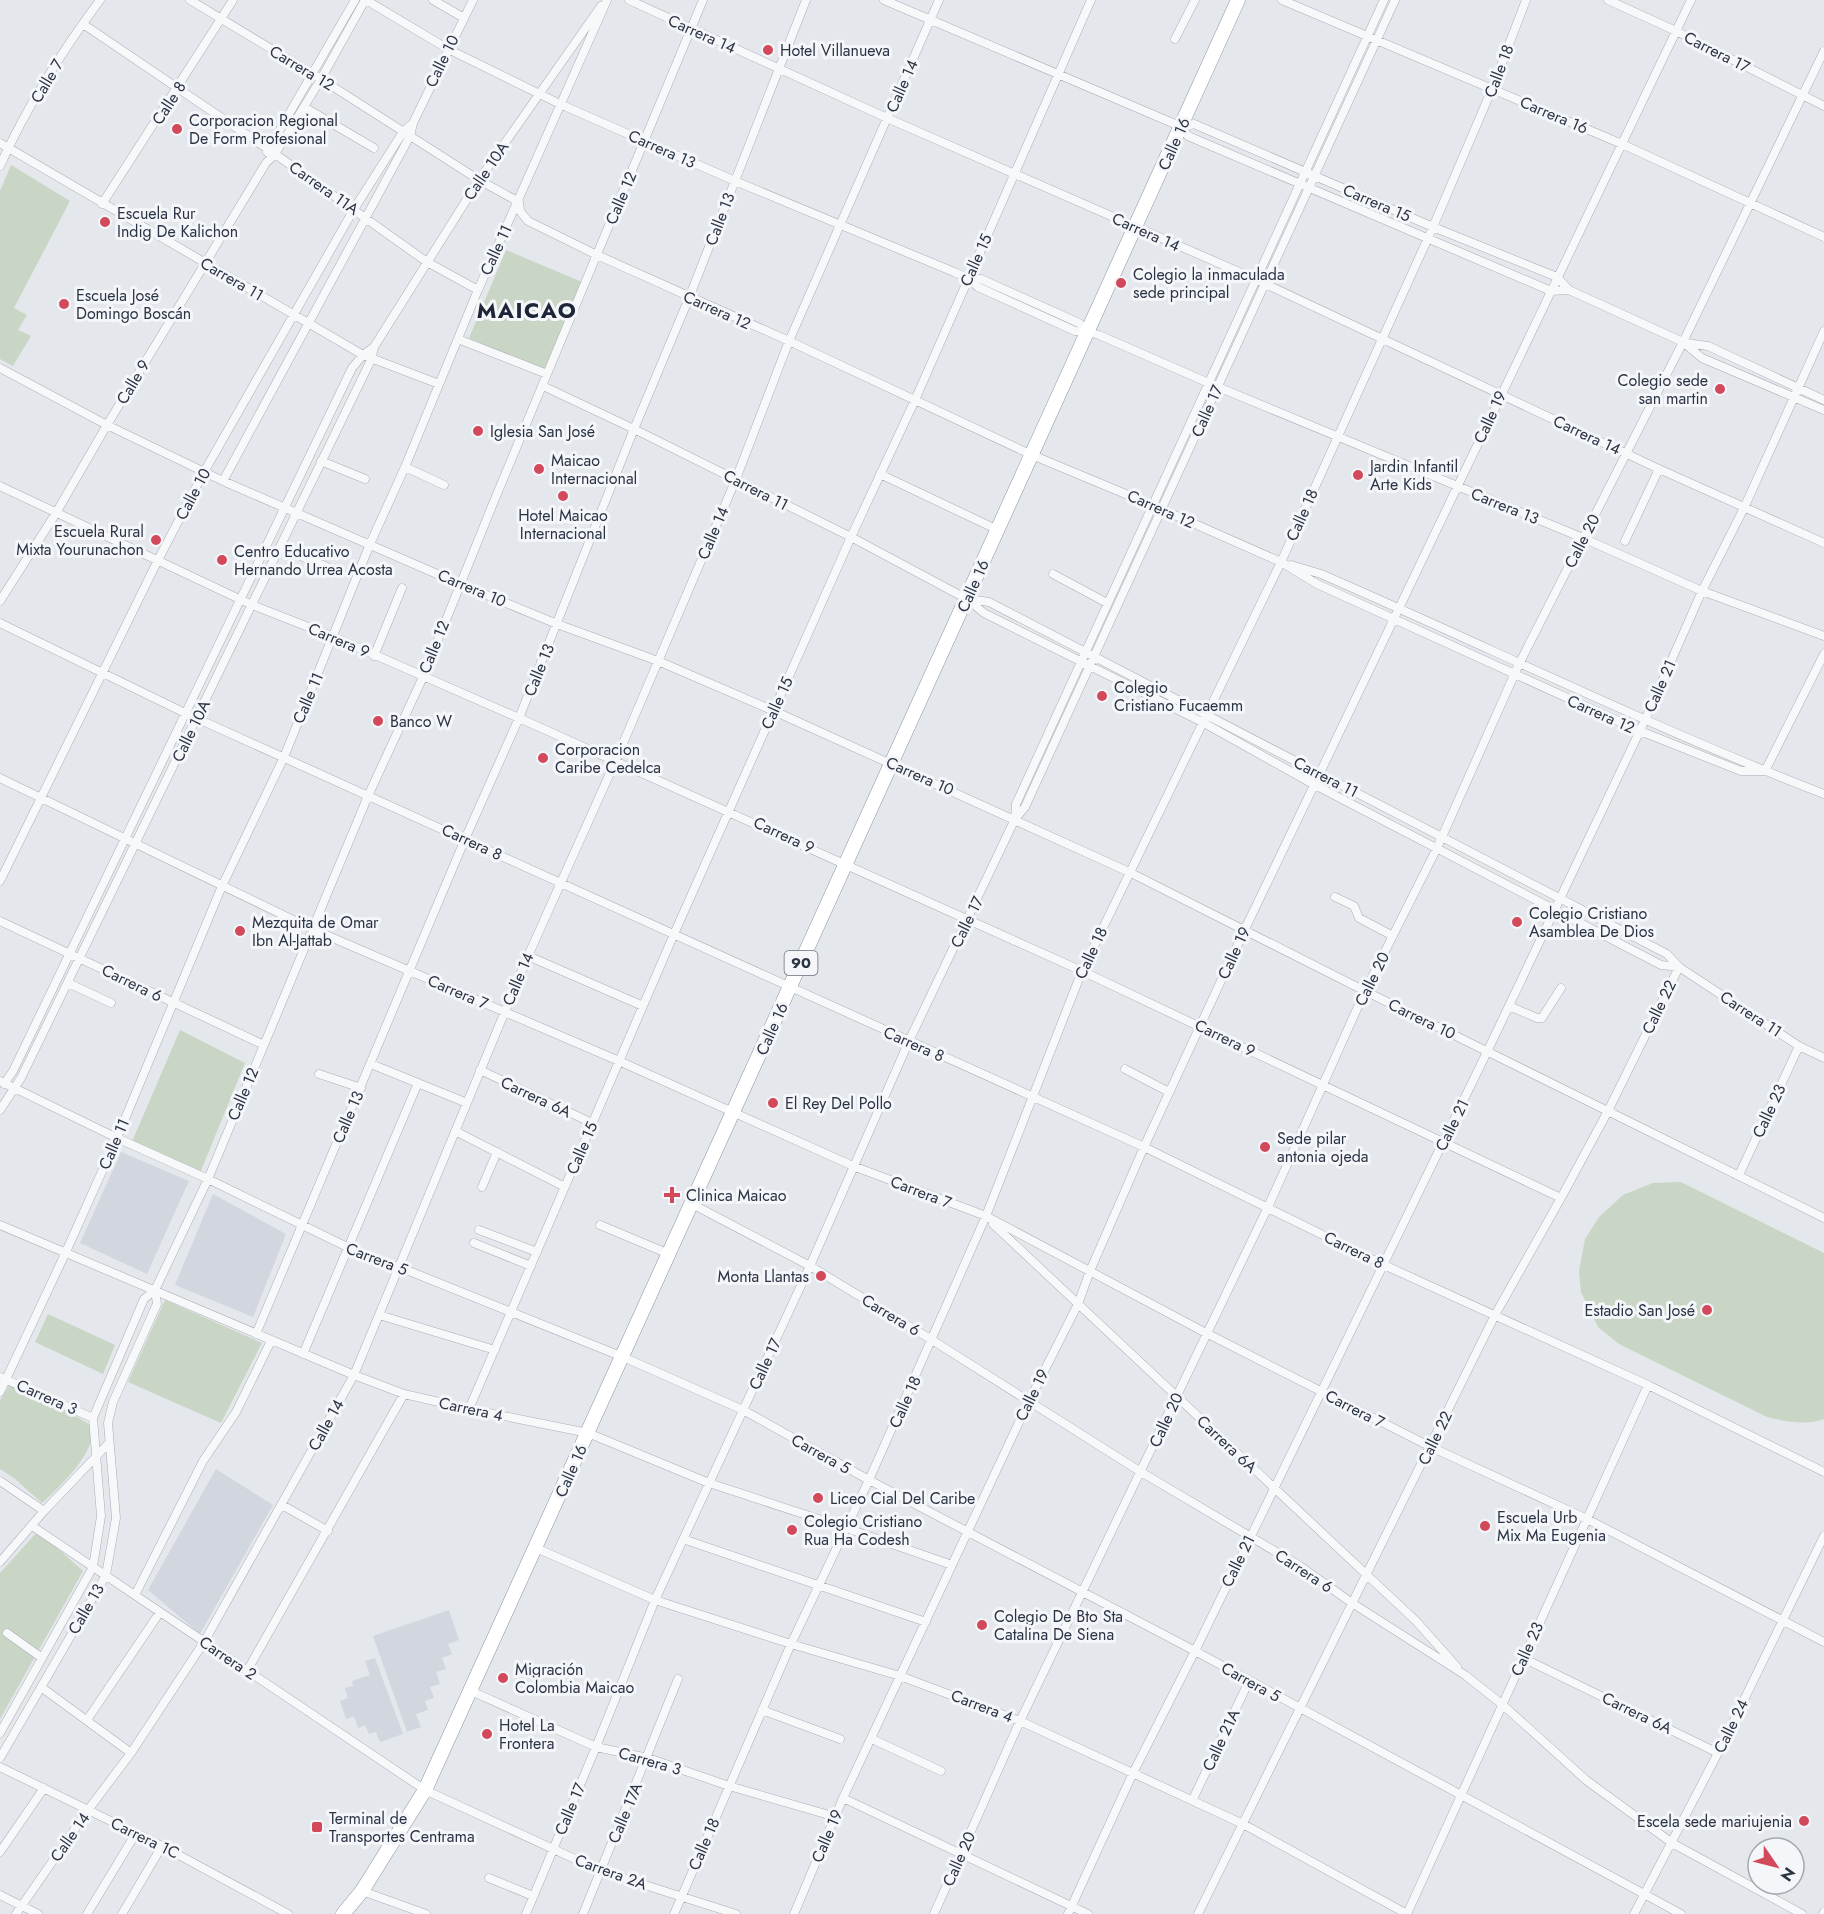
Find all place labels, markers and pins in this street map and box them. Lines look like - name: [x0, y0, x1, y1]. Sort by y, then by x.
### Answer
- place label: Hotel Villanueva: [780, 39, 890, 62]
- marker: Hotel Villanueva: [761, 43, 775, 57]
- place label: Corporacion Regional De Form Profesional: [189, 109, 338, 150]
- marker: Corporacion Regional De Form Profesional: [170, 122, 184, 136]
- place label: Escuela Rur Indig De Kalichon: [117, 202, 238, 243]
- marker: Escuela Rur Indig De Kalichon: [98, 215, 112, 229]
- place label: Colegio la inmaculada sede principal: [1133, 263, 1285, 304]
- marker: Colegio la inmaculada sede principal: [1114, 276, 1128, 290]
- place label: Escuela José Domingo Boscán: [76, 284, 191, 325]
- marker: Escuela José Domingo Boscán: [57, 297, 71, 311]
- place label: Colegio sede san martin: [1618, 369, 1708, 410]
- marker: Colegio sede san martin: [1713, 382, 1727, 396]
- place label: Iglesia San José: [490, 420, 595, 443]
- marker: Iglesia San José: [471, 424, 485, 438]
- place label: Maicao Internacional: [551, 449, 637, 490]
- place label: Jardin Infantil Arte Kids: [1368, 455, 1458, 496]
- marker: Maicao Internacional: [532, 462, 546, 476]
- marker: Jardin Infantil Arte Kids: [1351, 468, 1365, 482]
- marker: Hotel Maicao Internacional: [556, 489, 570, 503]
- place label: Hotel Maicao Internacional: [518, 504, 608, 545]
- place label: Escuela Rural Mixta Yourunachon: [16, 520, 144, 561]
- marker: Escuela Rural Mixta Yourunachon: [149, 533, 163, 547]
- place label: Centro Educativo Hernando Urrea Acosta: [234, 540, 393, 581]
- marker: Centro Educativo Hernando Urrea Acosta: [215, 553, 229, 567]
- place label: Colegio Cristiano Fucaemm: [1114, 676, 1243, 717]
- marker: Colegio Cristiano Fucaemm: [1095, 689, 1109, 703]
- place label: Banco W: [390, 710, 452, 733]
- marker: Banco W: [371, 714, 385, 728]
- place label: Corporacion Caribe Cedelca: [555, 738, 661, 779]
- marker: Corporacion Caribe Cedelca: [536, 751, 550, 765]
- place label: Colegio Cristiano Asamblea De Dios: [1529, 902, 1654, 943]
- place label: Mezquita de Omar Ibn Al-Jattab: [252, 911, 379, 952]
- marker: Colegio Cristiano Asamblea De Dios: [1510, 915, 1524, 929]
- marker: Mezquita de Omar Ibn Al-Jattab: [233, 924, 247, 938]
- place label: El Rey Del Pollo: [785, 1092, 892, 1115]
- marker: El Rey Del Pollo: [766, 1096, 780, 1110]
- place label: Sede pilar antonia ojeda: [1277, 1127, 1369, 1168]
- marker: Sede pilar antonia ojeda: [1258, 1140, 1272, 1154]
- place label: Clinica Maicao: [686, 1184, 787, 1207]
- marker: Clinica Maicao: [663, 1186, 681, 1204]
- place label: Monta Llantas: [718, 1265, 809, 1288]
- marker: Monta Llantas: [814, 1269, 828, 1283]
- place label: Estadio San José: [1584, 1299, 1695, 1322]
- marker: Estadio San José: [1700, 1303, 1714, 1317]
- place label: Liceo Cial Del Caribe: [830, 1487, 975, 1510]
- marker: Liceo Cial Del Caribe: [811, 1491, 825, 1505]
- place label: Escuela Urb Mix Ma Eugenia: [1497, 1506, 1606, 1547]
- place label: Colegio Cristiano Rua Ha Codesh: [804, 1510, 923, 1551]
- marker: Escuela Urb Mix Ma Eugenia: [1478, 1519, 1492, 1533]
- marker: Colegio Cristiano Rua Ha Codesh: [785, 1523, 799, 1537]
- place label: Colegio De Bto Sta Catalina De Siena: [994, 1605, 1123, 1646]
- marker: Colegio De Bto Sta Catalina De Siena: [975, 1618, 989, 1632]
- place label: Migración Colombia Maicao: [515, 1658, 635, 1699]
- marker: Migración Colombia Maicao: [496, 1671, 510, 1685]
- place label: Hotel La Frontera: [499, 1714, 555, 1755]
- marker: Hotel La Frontera: [480, 1727, 494, 1741]
- place label: Terminal de Transportes Centrama: [329, 1807, 475, 1848]
- place label: Escela sede mariujenia: [1637, 1810, 1792, 1833]
- marker: Escela sede mariujenia: [1797, 1814, 1811, 1828]
- marker: Terminal de Transportes Centrama: [310, 1820, 324, 1834]

